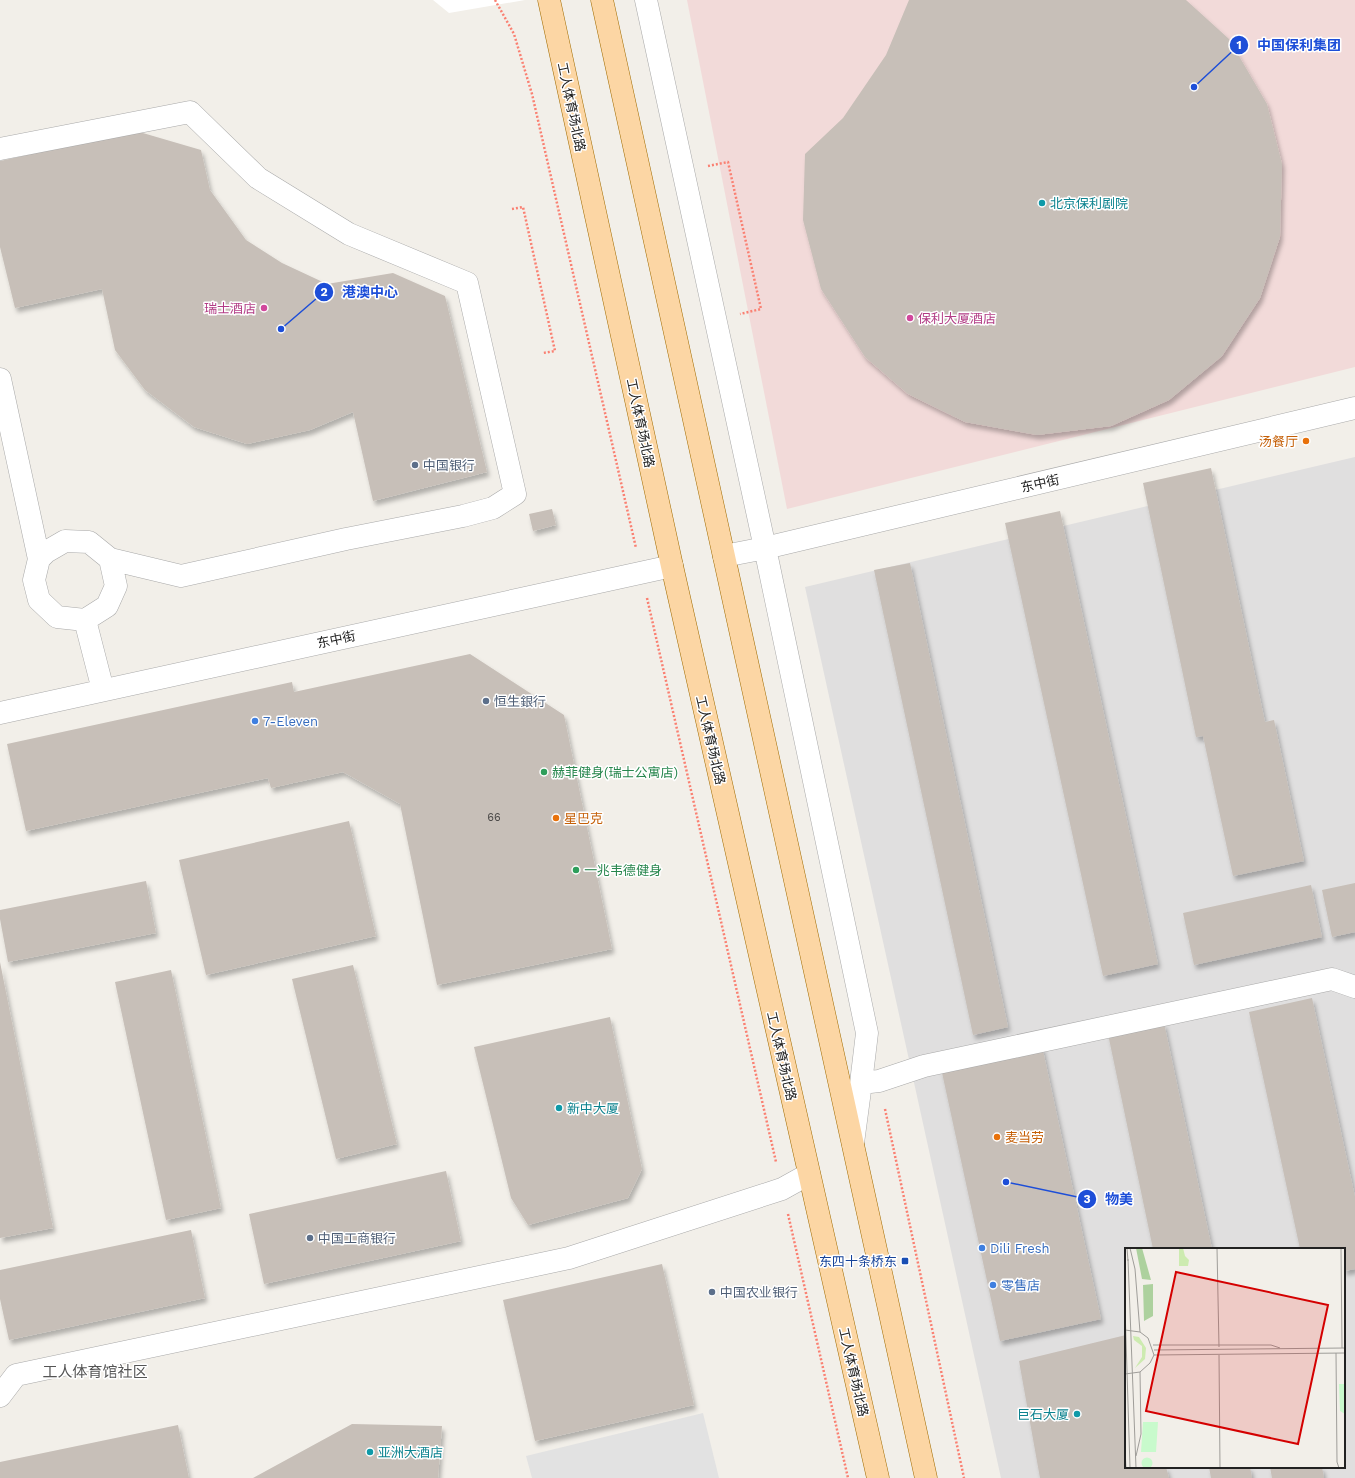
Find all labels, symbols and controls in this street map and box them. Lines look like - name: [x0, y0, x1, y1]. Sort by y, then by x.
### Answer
- callout: 中国保利集团: [1229, 32, 1349, 58]
- text: 中国保利集团: [1257, 37, 1341, 53]
- text: 1: [1236, 38, 1242, 52]
- street label: 工人体育场北路: [555, 61, 588, 153]
- place label: 北京保利剧院: [1050, 196, 1128, 211]
- marker: 北京保利剧院: [1037, 198, 1047, 208]
- callout: 港澳中心: [314, 279, 406, 305]
- text: 港澳中心: [342, 284, 398, 300]
- text: 2: [320, 285, 328, 299]
- place label: 瑞士酒店: [204, 301, 256, 316]
- marker: 瑞士酒店: [259, 303, 269, 313]
- place label: 保利大厦酒店: [918, 311, 996, 326]
- marker: 保利大厦酒店: [905, 313, 915, 323]
- street label: 工人体育场北路: [624, 377, 657, 469]
- place label: 汤餐厅: [1259, 434, 1298, 449]
- marker: 汤餐厅: [1301, 436, 1311, 446]
- place label: 中国银行: [423, 458, 475, 473]
- marker: 中国银行: [410, 460, 420, 470]
- street label: 东中街: [1019, 472, 1061, 495]
- street label: 东中街: [315, 628, 357, 651]
- place label: 恒生銀行: [494, 694, 546, 709]
- street label: 工人体育场北路: [693, 694, 728, 786]
- marker: 恒生銀行: [481, 696, 491, 706]
- place label: 7-Eleven: [263, 714, 318, 729]
- marker: 7-Eleven: [250, 716, 260, 726]
- place label: 赫菲健身(瑞士公寓店): [552, 765, 678, 780]
- marker: 赫菲健身(瑞士公寓店): [539, 767, 549, 777]
- house number: 66: [487, 811, 501, 824]
- place label: 星巴克: [564, 811, 603, 826]
- marker: 星巴克: [551, 813, 561, 823]
- place label: 一兆韦德健身: [584, 863, 662, 878]
- marker: 一兆韦德健身: [571, 865, 581, 875]
- street label: 工人体育场北路: [764, 1010, 799, 1102]
- place label: 新中大厦: [567, 1101, 619, 1116]
- marker: 新中大厦: [554, 1103, 564, 1113]
- place label: 麦当劳: [1005, 1130, 1044, 1145]
- marker: 麦当劳: [992, 1132, 1002, 1142]
- callout: 物美: [1077, 1186, 1141, 1212]
- text: 物美: [1105, 1191, 1133, 1207]
- text: 3: [1083, 1192, 1091, 1206]
- place label: 中国工商银行: [318, 1231, 396, 1246]
- marker: 中国工商银行: [305, 1233, 315, 1243]
- place label: Dili Fresh: [990, 1241, 1050, 1256]
- marker: Dili Fresh: [977, 1243, 987, 1253]
- inset map: [1125, 1248, 1345, 1468]
- place label: 东四十条桥东: [819, 1254, 897, 1269]
- marker: 东四十条桥东: [900, 1256, 910, 1266]
- place label: 零售店: [1001, 1278, 1040, 1293]
- marker: 零售店: [988, 1280, 998, 1290]
- place label: 中国农业银行: [720, 1285, 798, 1300]
- marker: 中国农业银行: [707, 1287, 717, 1297]
- street label: 工人体育场北路: [836, 1326, 871, 1418]
- district label: 工人体育馆社区: [42, 1363, 148, 1381]
- place label: 巨石大厦: [1017, 1407, 1069, 1422]
- marker: 巨石大厦: [1072, 1409, 1082, 1419]
- place label: 亚洲大酒店: [378, 1445, 443, 1460]
- marker: 亚洲大酒店: [365, 1447, 375, 1457]

